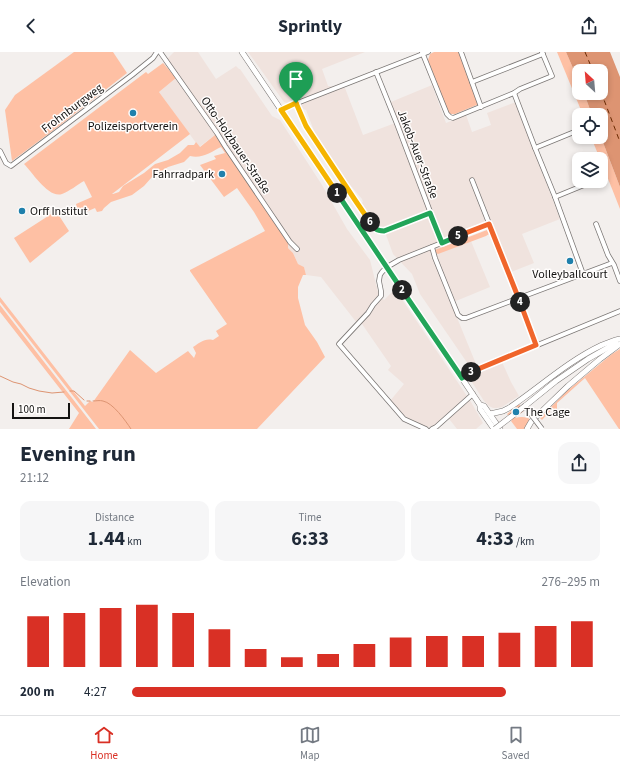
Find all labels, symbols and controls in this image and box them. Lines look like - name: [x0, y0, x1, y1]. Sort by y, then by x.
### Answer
- text: Sprintly: [278, 14, 342, 39]
- icon: back: [20, 15, 42, 37]
- icon: share: [578, 15, 600, 37]
- pin: [279, 62, 313, 103]
- north arrow: [572, 64, 608, 100]
- map controls: [572, 64, 608, 188]
- icon: arrive: [285, 68, 307, 90]
- street label: Frohnburgweg: [38, 80, 107, 137]
- street label: Otto-Holzbauer-Straße: [197, 93, 274, 197]
- street label: Jakob-Auer-Straße: [393, 107, 442, 201]
- marker: Polizeisportverein: [128, 108, 138, 118]
- button: locate: [572, 108, 608, 144]
- place label: Polizeisportverein: [88, 118, 178, 135]
- button: layers: [572, 152, 608, 188]
- place label: Fahrradpark: [153, 166, 214, 183]
- marker: Fahrradpark: [217, 169, 227, 179]
- pin: 1: [327, 183, 347, 203]
- text: 1: [334, 185, 340, 200]
- place label: Orff Institut: [30, 203, 88, 220]
- marker: Orff Institut: [17, 206, 27, 216]
- pin: 6: [360, 212, 380, 232]
- text: 6: [367, 214, 373, 229]
- pin: 5: [448, 226, 468, 246]
- text: 5: [455, 228, 461, 243]
- marker: Volleyballcourt: [565, 256, 575, 266]
- place label: Volleyballcourt: [532, 266, 608, 283]
- pin: 2: [392, 280, 412, 300]
- text: 2: [399, 282, 405, 297]
- pin: 4: [510, 292, 530, 312]
- text: 4: [517, 294, 523, 309]
- pin: 3: [461, 362, 481, 382]
- text: 3: [468, 364, 474, 379]
- scale bar: [12, 401, 70, 420]
- text: 100 m: [18, 402, 46, 417]
- place label: The Cage: [524, 404, 570, 421]
- marker: The Cage: [511, 407, 521, 417]
- text: Evening run: [20, 438, 136, 470]
- button: share: [558, 442, 600, 484]
- text: 21:12: [20, 469, 49, 487]
- text: Distance: [95, 510, 134, 525]
- text: Time: [298, 510, 322, 525]
- text: Pace: [495, 510, 516, 525]
- text: 1.44: [87, 525, 125, 553]
- text: 6:33: [291, 525, 329, 553]
- text: 4:33: [476, 525, 514, 553]
- text: km: [125, 534, 142, 549]
- text: /km: [514, 534, 534, 549]
- text: Elevation: [20, 573, 71, 591]
- text: 276–295 m: [542, 573, 600, 591]
- text: 200 m: [20, 683, 54, 701]
- text: 4:27: [84, 683, 107, 701]
- tab: Home: [90, 724, 118, 763]
- tab: Map: [299, 724, 321, 763]
- tab: Saved: [502, 724, 530, 763]

